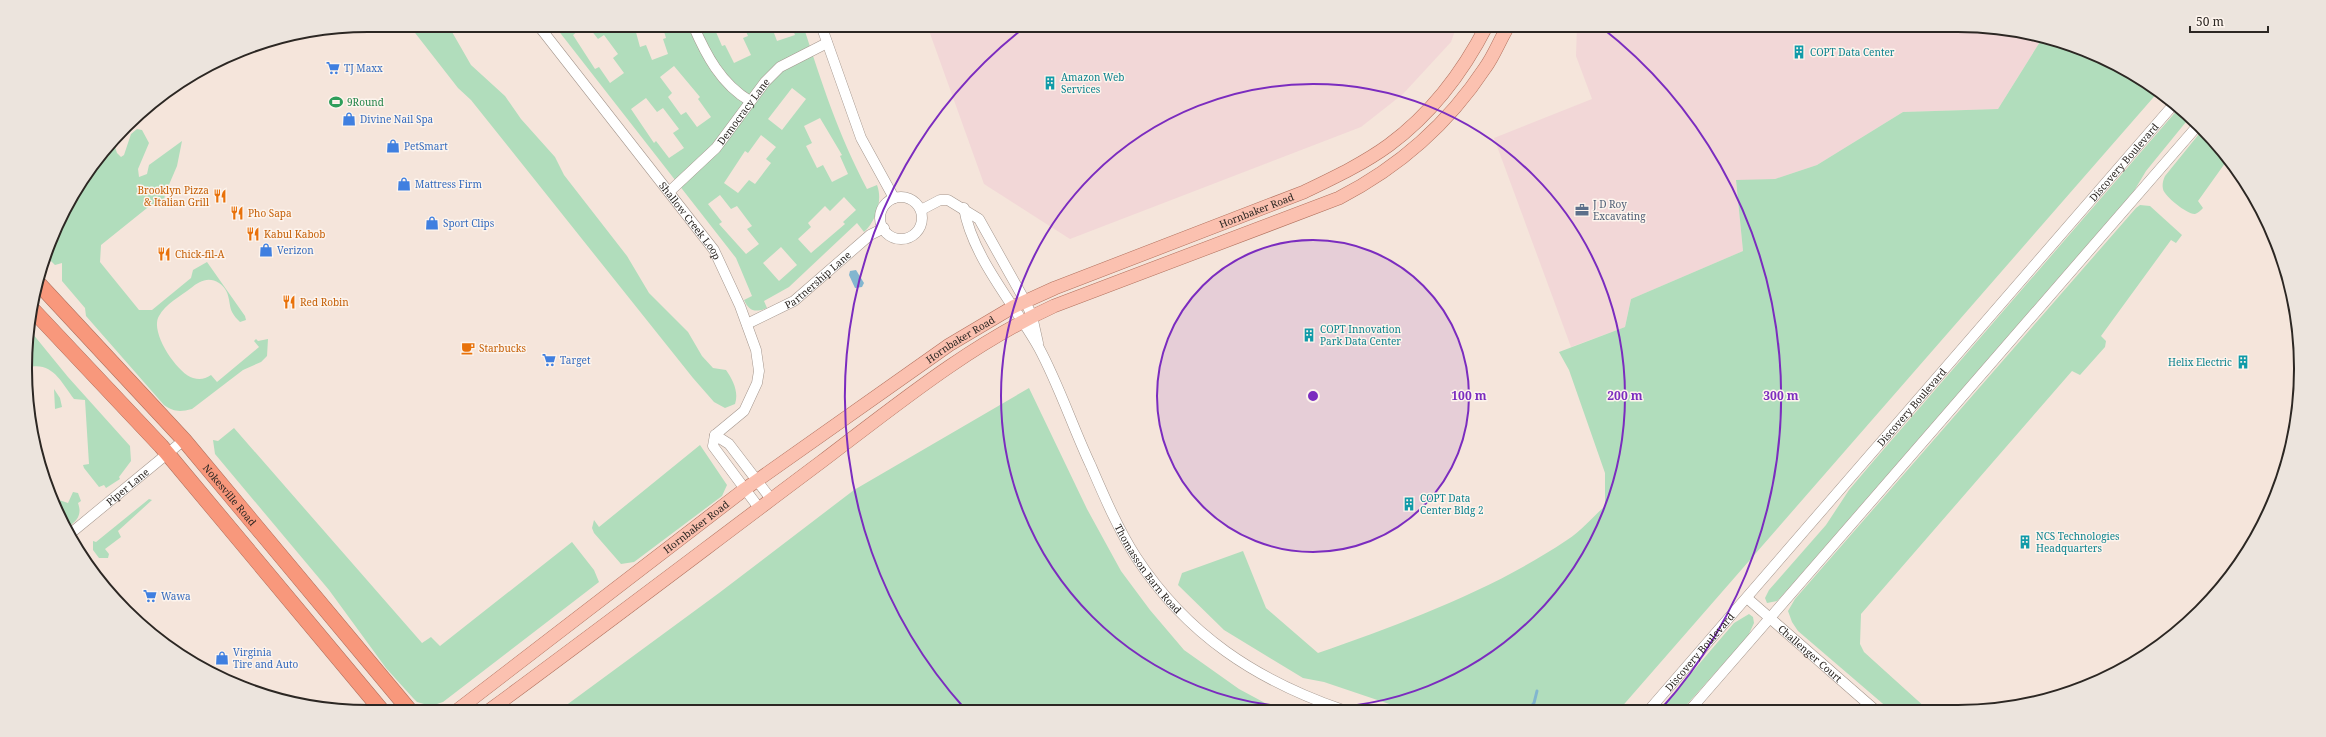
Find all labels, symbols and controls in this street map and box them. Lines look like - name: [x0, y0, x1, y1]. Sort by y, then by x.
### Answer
- scale bar: [2190, 8, 2268, 34]
- text: 50 m: [2196, 13, 2224, 30]
- building icon: COPT Data Center: [1791, 44, 1807, 60]
- place label: COPT Data Center: [1810, 45, 1895, 59]
- supermarket icon: TJ Maxx: [325, 60, 341, 76]
- place label: TJ Maxx: [344, 61, 383, 75]
- place label: Amazon Web Services: [1061, 70, 1124, 96]
- street label: Democracy Lane: [714, 75, 772, 148]
- building icon: Amazon Web Services: [1042, 75, 1058, 91]
- sports icon: 9Round: [328, 94, 344, 110]
- place label: 9Round: [347, 95, 384, 109]
- shop icon: Divine Nail Spa: [341, 111, 357, 127]
- place label: Divine Nail Spa: [360, 112, 434, 126]
- street label: Discovery Boulevard: [2086, 120, 2162, 204]
- shop icon: PetSmart: [385, 138, 401, 154]
- place label: PetSmart: [404, 139, 448, 153]
- shop icon: Mattress Firm: [396, 176, 412, 192]
- place label: Mattress Firm: [415, 177, 483, 191]
- street label: Shallow Creek Loop: [656, 179, 724, 262]
- place label: Brooklyn Pizza & Italian Grill: [137, 183, 209, 209]
- restaurant icon: Brooklyn Pizza & Italian Grill: [212, 188, 228, 204]
- street label: Hornbaker Road: [1217, 190, 1296, 231]
- place label: J D Roy Excavating: [1592, 197, 1646, 223]
- office icon: J D Roy Excavating: [1574, 202, 1590, 218]
- restaurant icon: Pho Sapa: [229, 205, 245, 221]
- place label: Pho Sapa: [248, 206, 292, 220]
- shop icon: Sport Clips: [424, 215, 440, 231]
- place label: Sport Clips: [443, 216, 495, 230]
- restaurant icon: Kabul Kabob: [245, 226, 261, 242]
- place label: Kabul Kabob: [264, 227, 326, 241]
- shop icon: Verizon: [258, 242, 274, 258]
- place label: Verizon: [277, 243, 314, 257]
- restaurant icon: Chick-fil-A: [156, 246, 172, 262]
- place label: Chick-fil-A: [175, 247, 225, 261]
- street label: Partnership Lane: [782, 248, 854, 312]
- restaurant icon: Red Robin: [281, 294, 297, 310]
- place label: Red Robin: [300, 295, 349, 309]
- street label: Hornbaker Road: [923, 312, 997, 366]
- place label: COPT Innovation Park Data Center: [1320, 322, 1402, 348]
- building icon: COPT Innovation Park Data Center: [1301, 327, 1317, 343]
- cafe icon: Starbucks: [460, 340, 476, 356]
- place label: Starbucks: [479, 341, 527, 355]
- supermarket icon: Target: [541, 352, 557, 368]
- place label: Target: [560, 353, 591, 367]
- building icon: Helix Electric: [2235, 354, 2251, 370]
- place label: Helix Electric: [2168, 355, 2232, 369]
- street label: Discovery Boulevard: [1874, 365, 1949, 449]
- text: 100 m: [1451, 387, 1487, 404]
- text: 200 m: [1607, 387, 1643, 404]
- text: 300 m: [1763, 387, 1799, 404]
- centre of rings: [1306, 389, 1320, 403]
- street label: Nokesville Road: [200, 461, 260, 529]
- street label: Piper Lane: [103, 465, 152, 508]
- place label: COPT Data Center Bldg 2: [1420, 491, 1483, 517]
- building icon: COPT Data Center Bldg 2: [1401, 496, 1417, 512]
- street label: Hornbaker Road: [660, 497, 732, 556]
- street label: Thomasson Barn Road: [1112, 522, 1185, 617]
- place label: NCS Technologies Headquarters: [2036, 529, 2120, 555]
- building icon: NCS Technologies Headquarters: [2017, 534, 2033, 550]
- supermarket icon: Wawa: [142, 588, 158, 604]
- place label: Wawa: [161, 589, 191, 603]
- street label: Discovery Boulevard: [1662, 610, 1737, 694]
- street label: Challenger Court: [1775, 621, 1846, 685]
- place label: Virginia Tire and Auto: [233, 645, 299, 671]
- shop icon: Virginia Tire and Auto: [214, 650, 230, 666]

